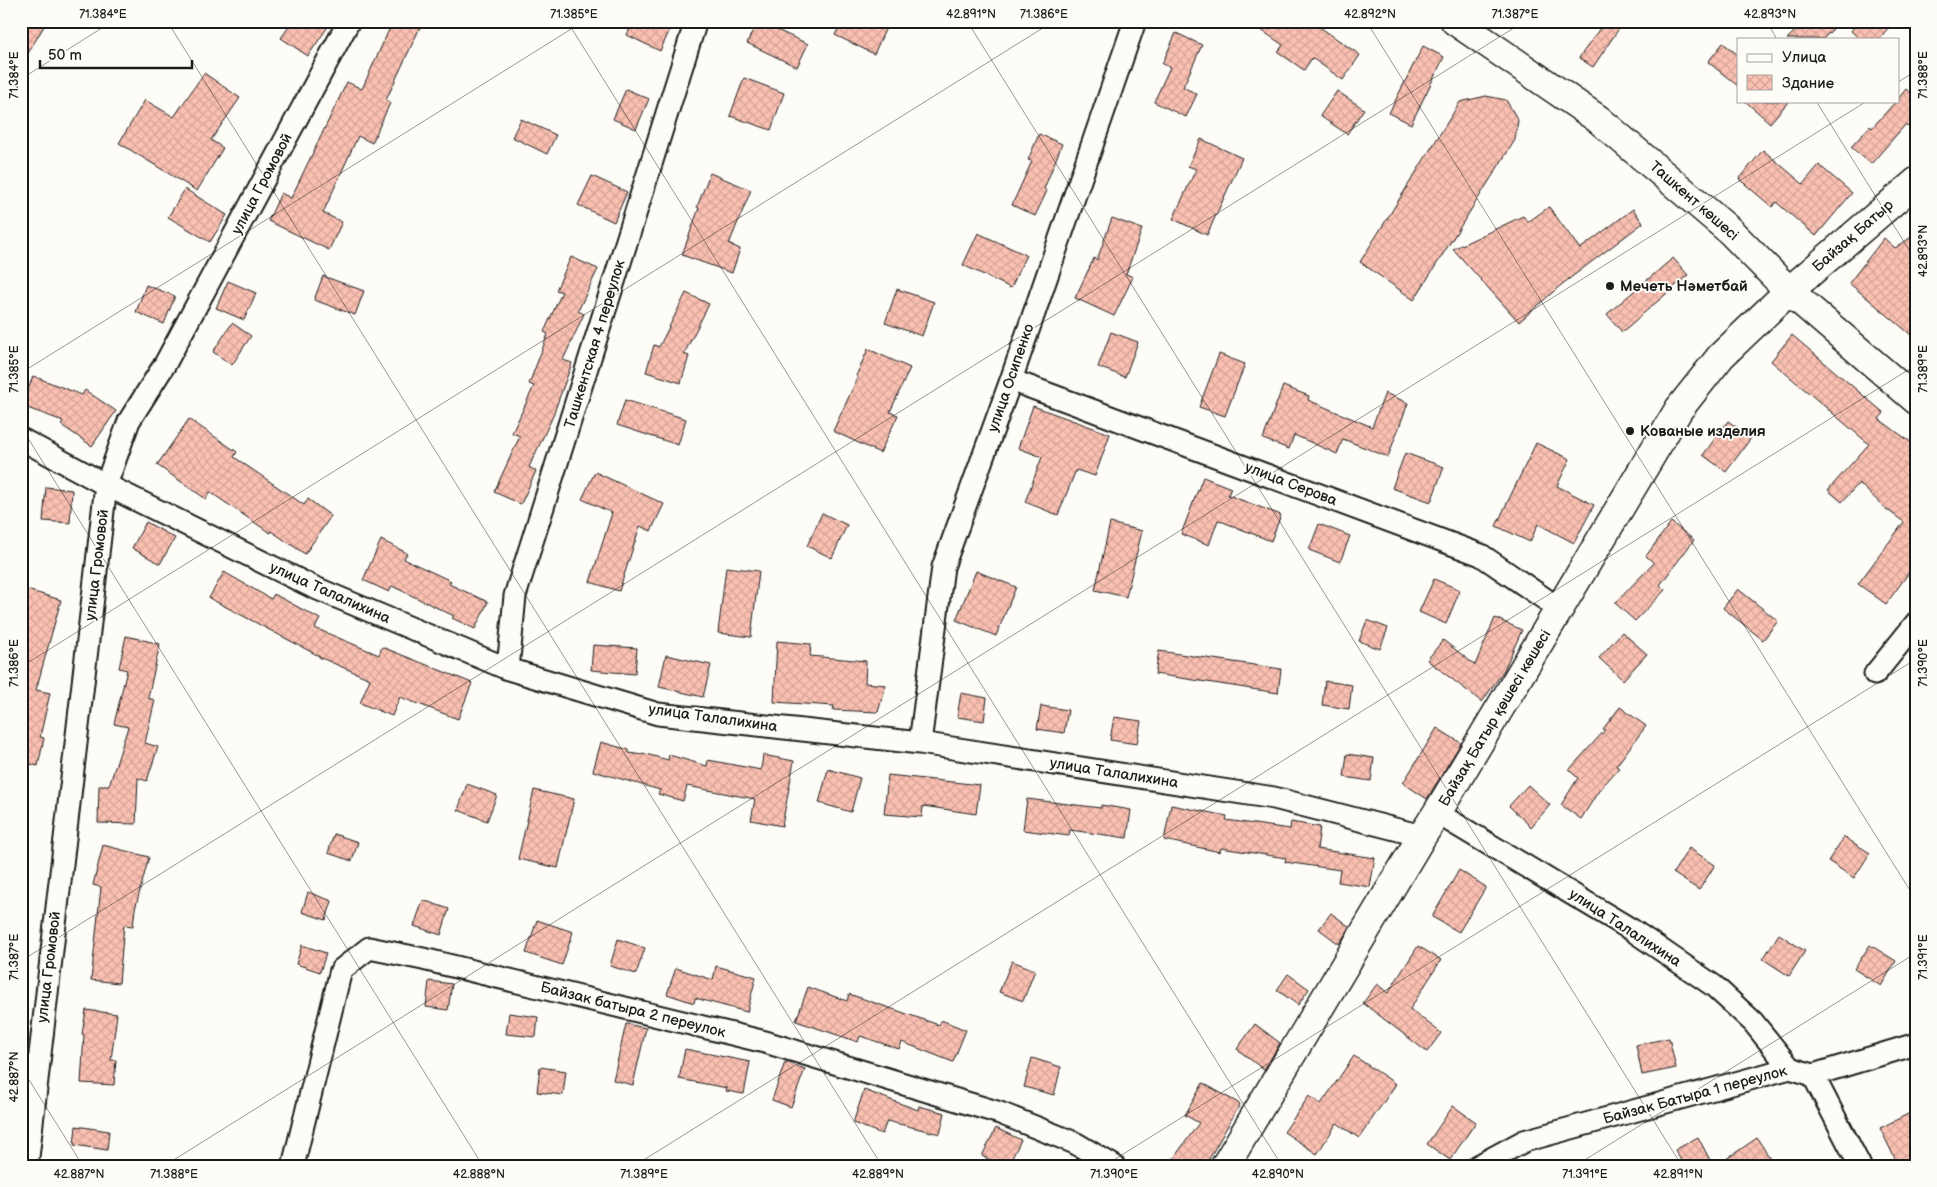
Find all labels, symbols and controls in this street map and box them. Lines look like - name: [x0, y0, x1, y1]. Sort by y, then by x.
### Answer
- text: 71.384°E: [79, 7, 127, 22]
- text: 71.385°E: [550, 7, 598, 22]
- text: 42.891°N: [946, 7, 996, 22]
- text: 71.386°E: [1020, 7, 1068, 22]
- text: 42.892°N: [1344, 7, 1396, 22]
- text: 71.387°E: [1492, 7, 1538, 22]
- text: 42.893°N: [1744, 7, 1796, 22]
- scale bar: [40, 38, 192, 70]
- legend: [1737, 38, 1900, 102]
- text: 50 m: [48, 46, 82, 65]
- text: Улица: [1782, 48, 1827, 67]
- text: 71.384°E: [7, 51, 22, 99]
- text: 71.388°E: [1916, 51, 1931, 99]
- text: Здание: [1782, 74, 1834, 93]
- street label: улица Громовой: [227, 130, 297, 238]
- street label: Ташкент көшесі: [1645, 157, 1743, 245]
- street label: Байзақ Батыр: [1809, 195, 1898, 276]
- text: 42.893°N: [1916, 225, 1931, 277]
- street label: Ташкентская 4 переулок: [560, 257, 630, 431]
- place label: Мечеть Нәметбай: [1620, 277, 1748, 296]
- marker: Мечеть Нәметбай: [1604, 280, 1616, 292]
- street label: улица Осипенко: [984, 321, 1038, 435]
- text: 71.385°E: [7, 345, 22, 393]
- text: 71.389°E: [1916, 345, 1931, 393]
- place label: Кованые изделия: [1640, 422, 1766, 441]
- marker: Кованые изделия: [1624, 425, 1636, 437]
- street label: улица Серова: [1242, 458, 1340, 510]
- street label: улица Громовой: [81, 508, 113, 622]
- street label: улица Талалихина: [267, 558, 393, 628]
- street label: Байзақ Батыр қөшесі көшесі: [1435, 626, 1555, 810]
- text: 71.386°E: [7, 639, 22, 687]
- text: 71.390°E: [1916, 639, 1931, 687]
- street label: улица Талалихина: [647, 700, 779, 736]
- street label: улица Талалихина: [1048, 753, 1180, 793]
- street label: улица Талалихина: [1565, 885, 1685, 971]
- street label: улица Громовой: [33, 910, 65, 1024]
- text: 71.387°E: [7, 934, 22, 980]
- text: 71.391°E: [1916, 934, 1931, 980]
- street label: Байзак батыра 2 переулок: [538, 978, 728, 1042]
- text: 42.887°N: [7, 1051, 22, 1103]
- street label: Байзак Батыра 1 переулок: [1601, 1061, 1789, 1129]
- text: 42.887°N: [53, 1167, 105, 1182]
- text: 71.388°E: [150, 1167, 198, 1182]
- text: 42.888°N: [453, 1167, 505, 1182]
- text: 71.389°E: [620, 1167, 668, 1182]
- text: 42.889°N: [852, 1167, 904, 1182]
- text: 71.390°E: [1090, 1167, 1138, 1182]
- text: 42.890°N: [1252, 1167, 1304, 1182]
- text: 71.391°E: [1562, 1167, 1608, 1182]
- text: 42.891°N: [1653, 1167, 1703, 1182]

